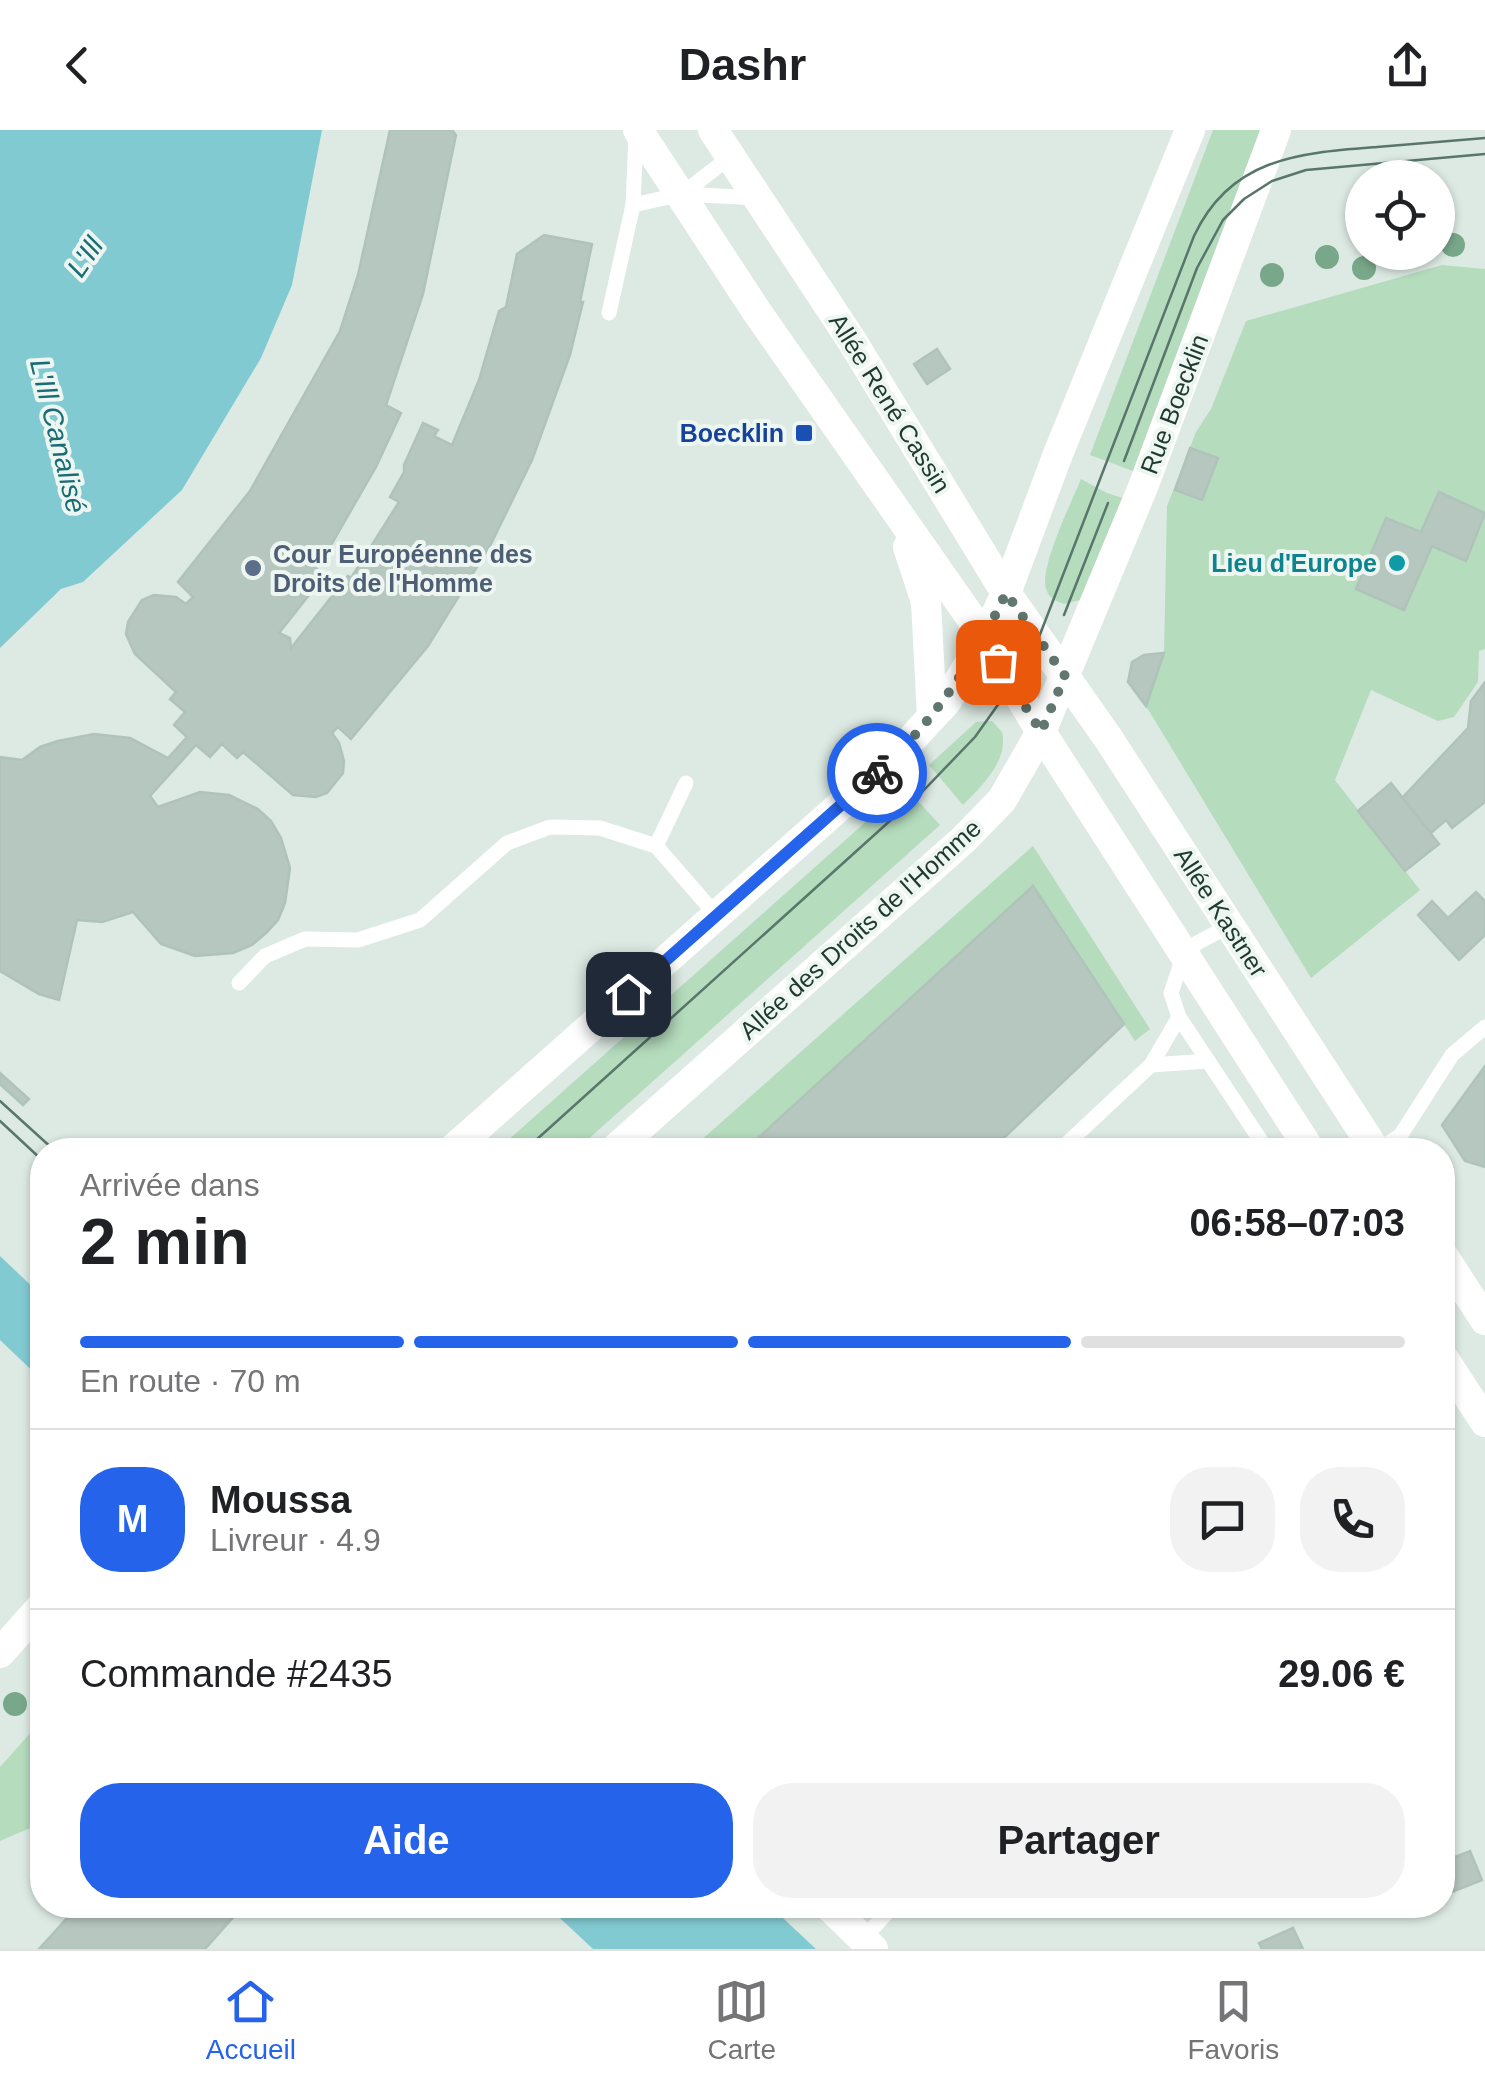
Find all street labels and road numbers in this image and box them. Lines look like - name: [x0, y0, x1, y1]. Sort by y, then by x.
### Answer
- street label: Allée René Cassin: [824, 308, 956, 498]
- street label: Rue Boecklin: [1135, 330, 1213, 478]
- street label: Allée des Droits de l'Homme: [734, 813, 986, 1045]
- street label: Allée Kastner: [1169, 842, 1273, 982]

